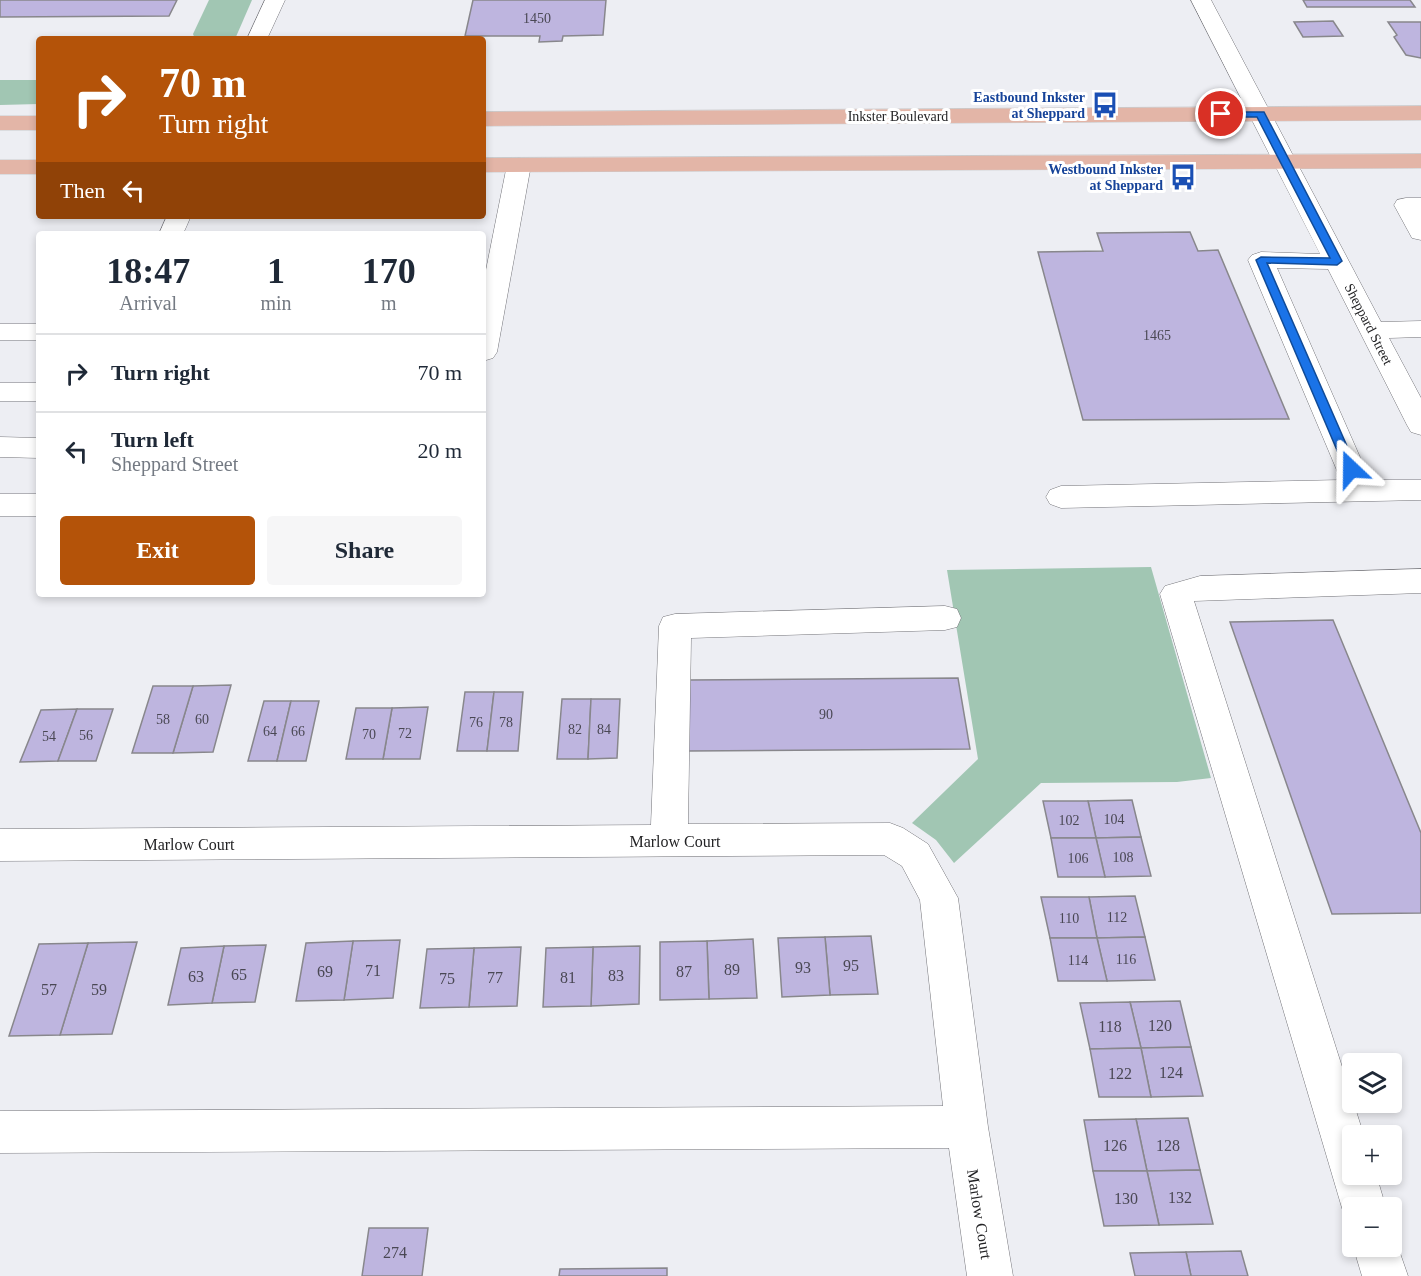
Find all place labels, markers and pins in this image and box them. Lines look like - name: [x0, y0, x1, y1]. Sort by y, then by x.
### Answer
- pin: [1195, 88, 1246, 139]
- place label: Eastbound Inkster at Sheppard: [973, 90, 1085, 121]
- bus stop icon: Eastbound Inkster at Sheppard: [1090, 90, 1120, 120]
- place label: Westbound Inkster at Sheppard: [1048, 162, 1163, 193]
- bus stop icon: Westbound Inkster at Sheppard: [1168, 162, 1198, 192]

